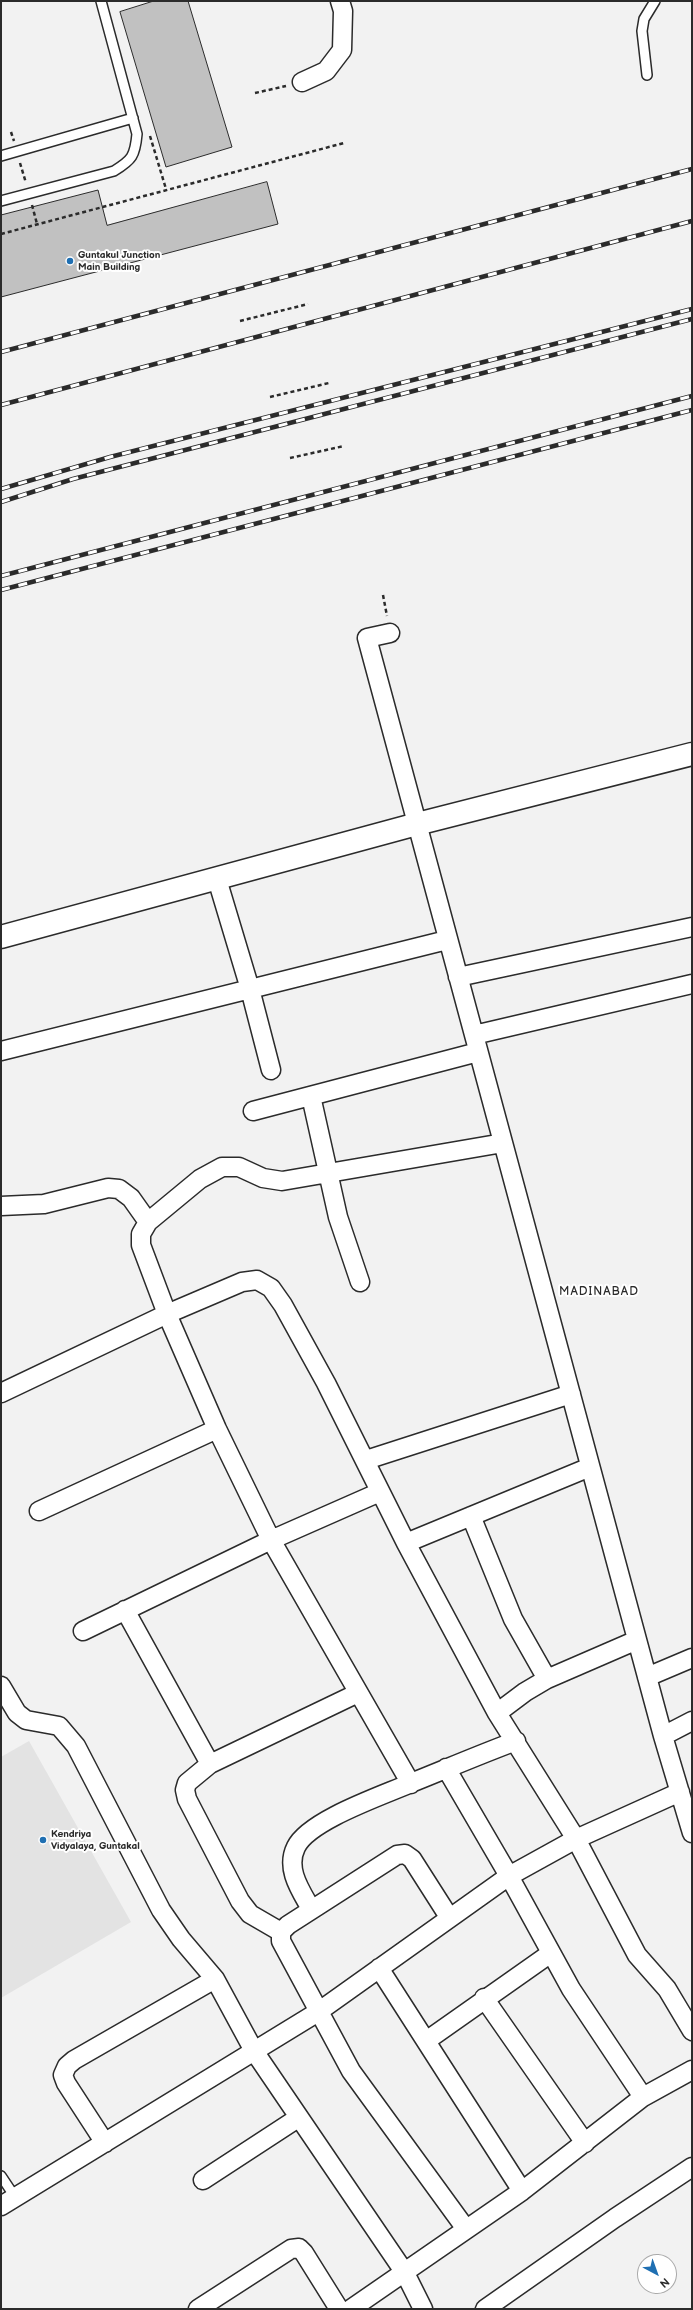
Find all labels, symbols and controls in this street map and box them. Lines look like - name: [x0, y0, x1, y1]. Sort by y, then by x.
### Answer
- place label: Guntakul Junction Main Building: [78, 249, 160, 272]
- marker: Guntakul Junction Main Building: [65, 256, 75, 266]
- district label: MADINABAD: [559, 1285, 639, 1299]
- place label: Kendriya Vidyalaya, Guntakal: [51, 1828, 140, 1852]
- marker: Kendriya Vidyalaya, Guntakal: [38, 1835, 48, 1845]
- north arrow: [637, 2254, 677, 2294]
- text: N: [657, 2275, 672, 2290]

